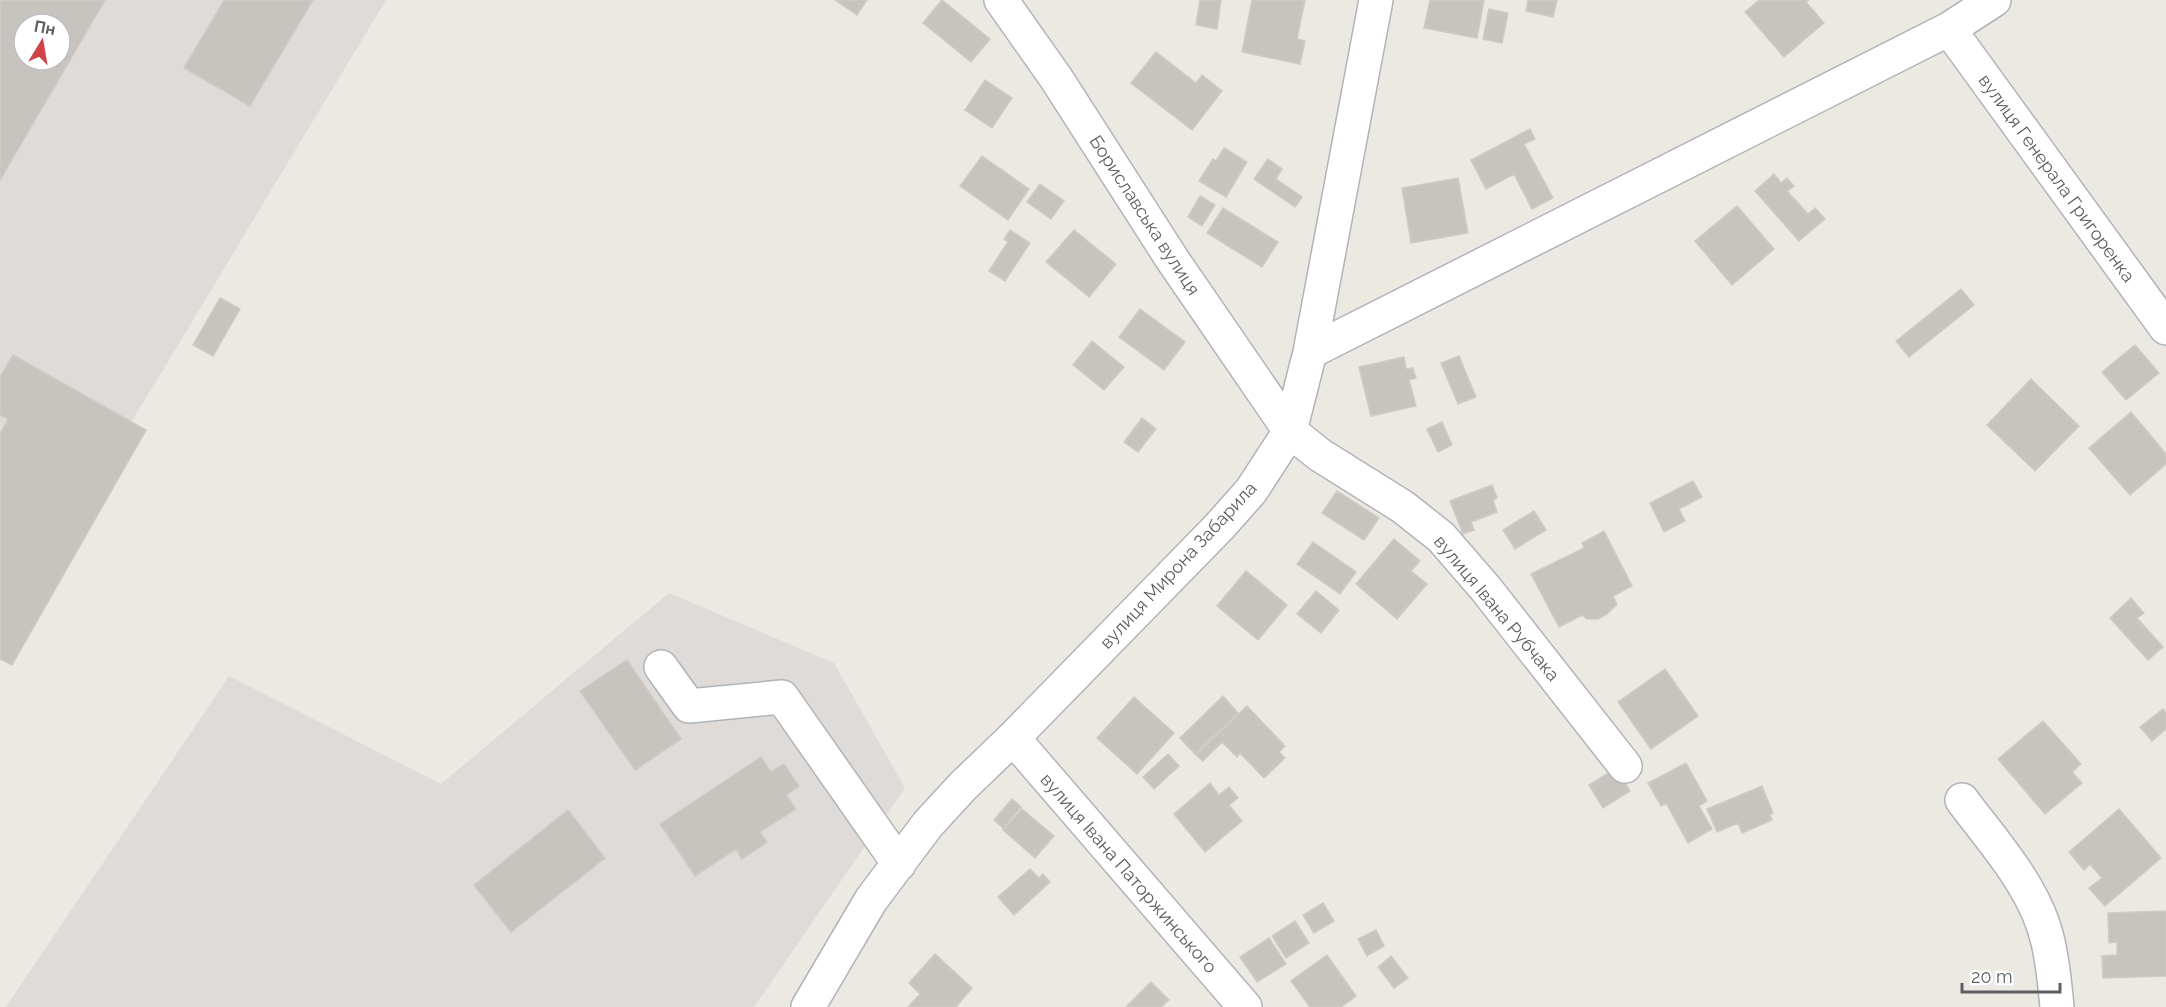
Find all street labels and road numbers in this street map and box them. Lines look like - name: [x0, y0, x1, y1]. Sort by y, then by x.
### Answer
- street label: вулиця Генерала Григоренка: [1975, 70, 2139, 286]
- street label: Бориславська вулиця: [1085, 131, 1205, 299]
- street label: вулиця Мирона Забарила: [1095, 477, 1261, 653]
- street label: вулиця Івана Рубчака: [1430, 531, 1564, 685]
- street label: вулиця Івана Паторжинського: [1036, 769, 1222, 977]

